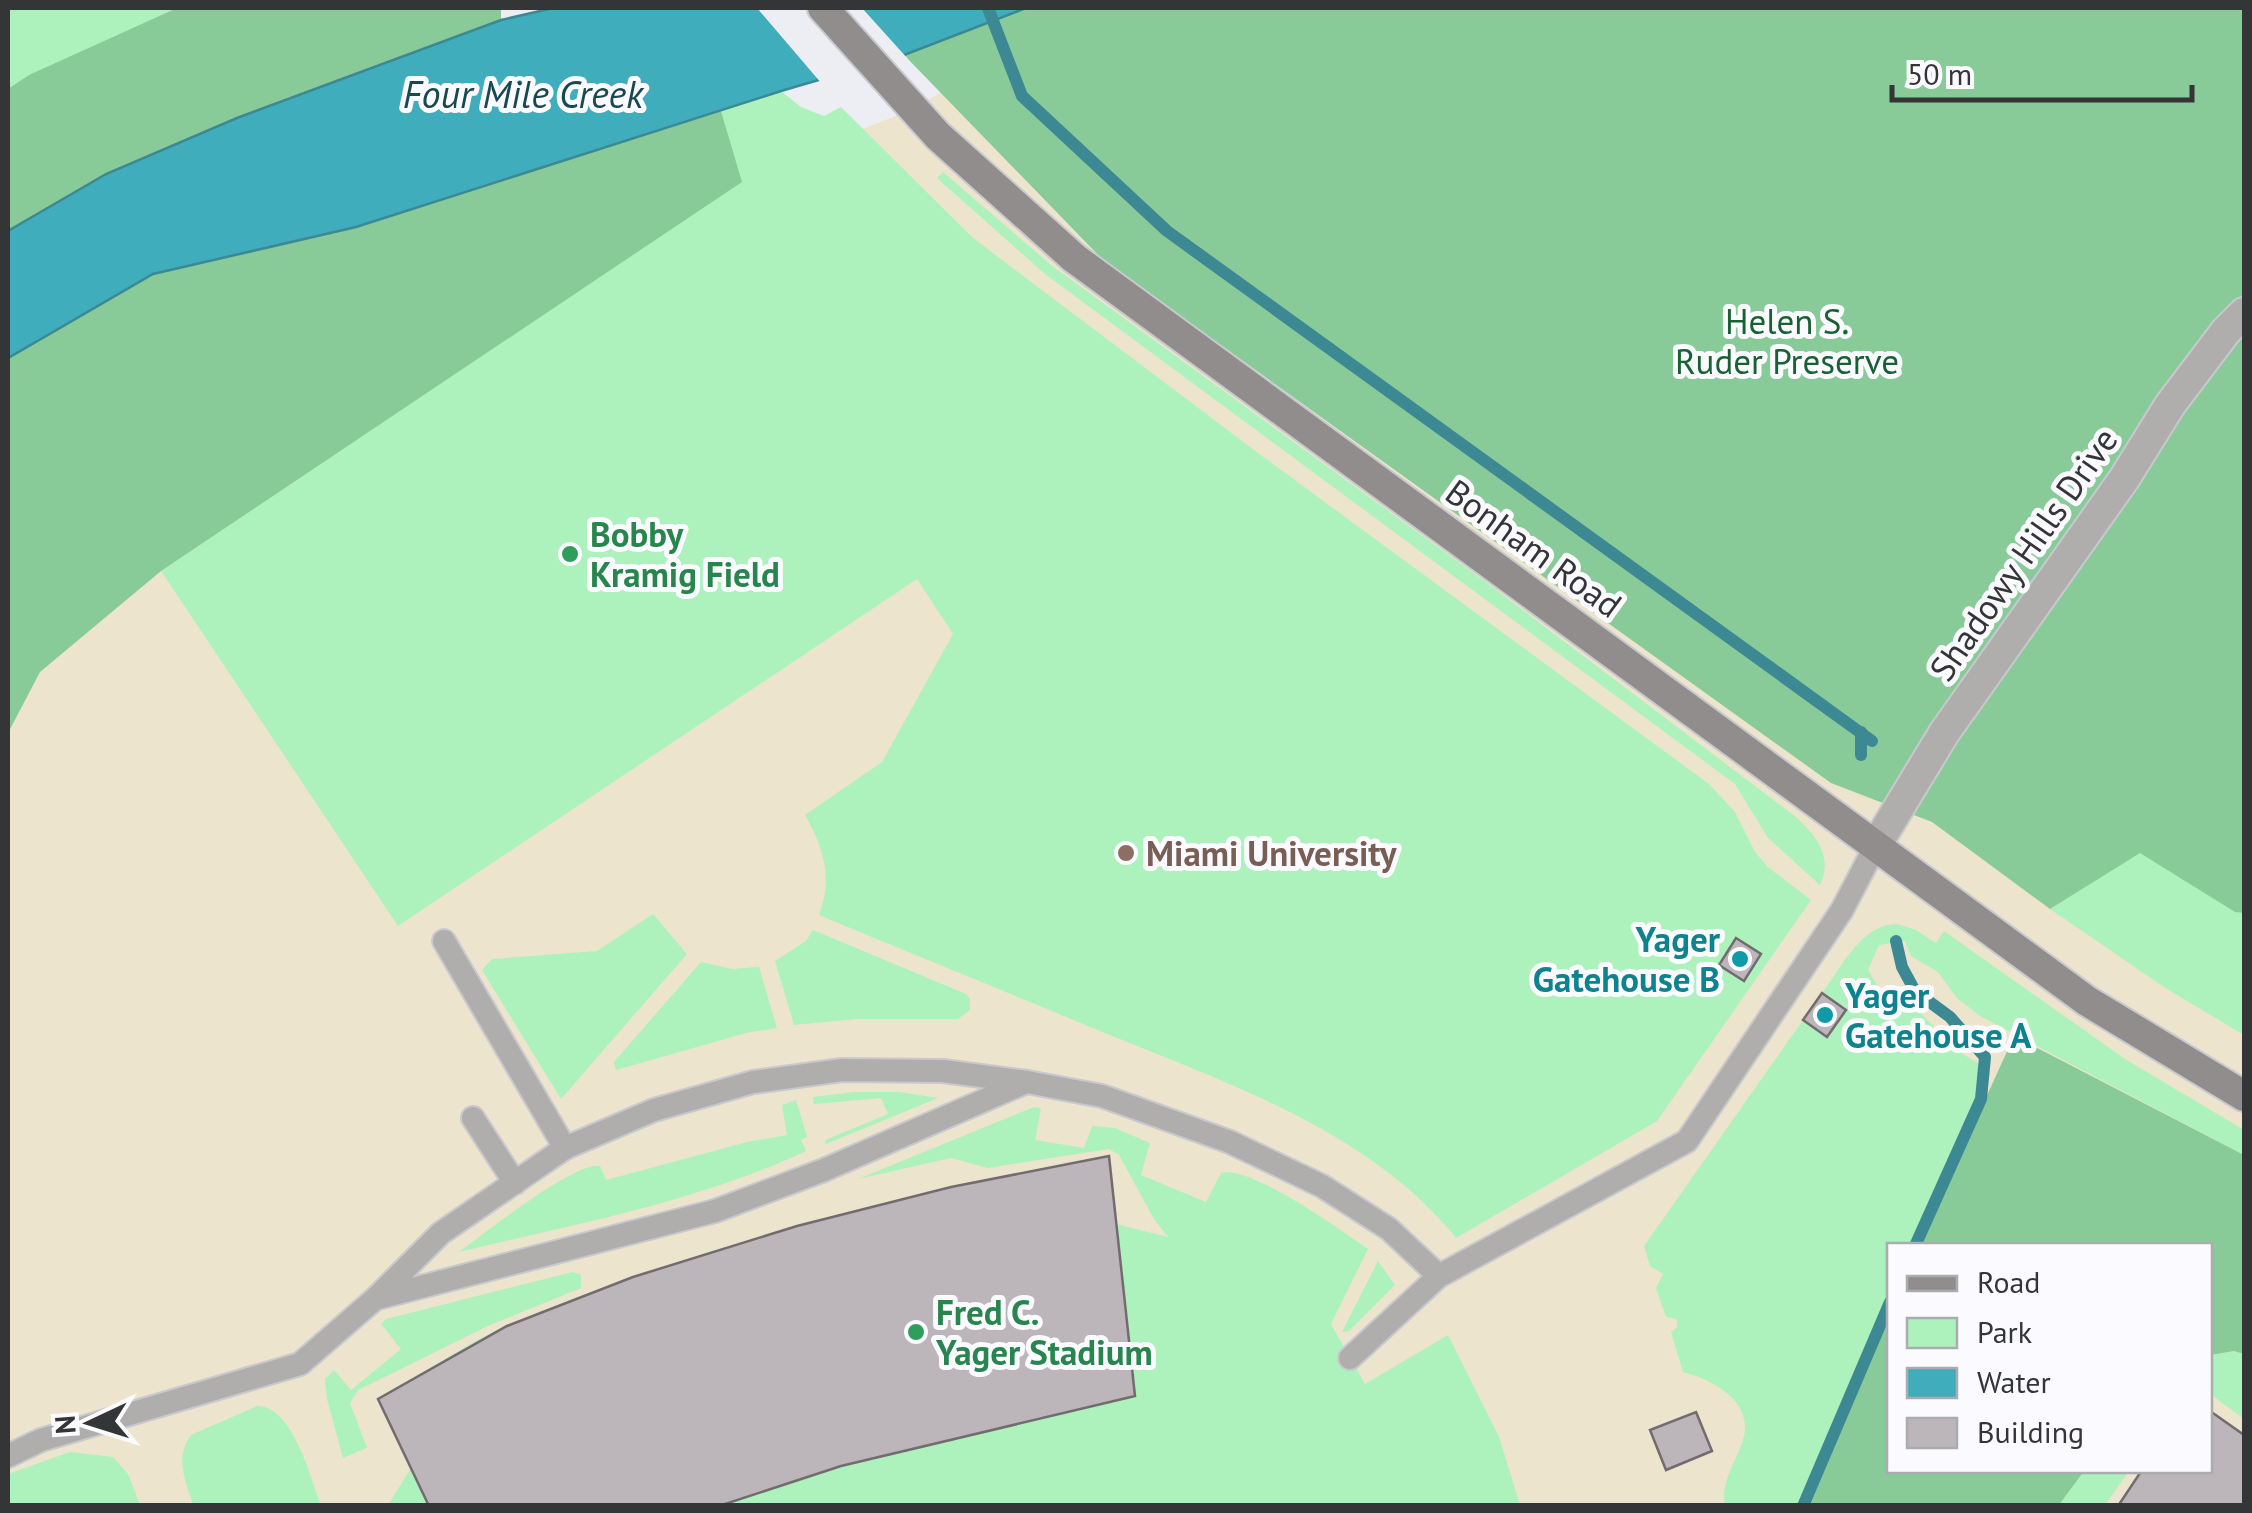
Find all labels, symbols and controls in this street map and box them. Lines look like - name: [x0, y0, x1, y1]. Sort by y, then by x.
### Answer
- scale bar: [1892, 40, 2192, 102]
- text: 50 m: [1907, 54, 1972, 93]
- water label: Four Mile Creek: [403, 69, 645, 118]
- park label: Helen S. Ruder Preserve: [1675, 298, 1899, 384]
- street label: Shadowy Hills Drive: [1919, 419, 2127, 689]
- street label: Bonham Road: [1437, 469, 1631, 627]
- place label: Bobby Kramig Field: [590, 511, 780, 597]
- marker: Bobby Kramig Field: [559, 543, 581, 565]
- place label: Miami University: [1146, 830, 1398, 876]
- marker: Miami University: [1115, 842, 1137, 864]
- place label: Yager Gatehouse B: [1533, 916, 1721, 1002]
- marker: Yager Gatehouse B: [1729, 948, 1751, 970]
- place label: Yager Gatehouse A: [1844, 972, 2032, 1058]
- marker: Yager Gatehouse A: [1814, 1004, 1836, 1026]
- legend: [1887, 1243, 2212, 1473]
- text: Road: [1977, 1262, 2041, 1301]
- place label: Fred C. Yager Stadium: [935, 1289, 1153, 1375]
- text: Park: [1977, 1312, 2033, 1351]
- marker: Fred C. Yager Stadium: [905, 1321, 927, 1343]
- text: Water: [1977, 1362, 2051, 1401]
- north arrow: [40, 1373, 140, 1473]
- text: Building: [1977, 1412, 2084, 1451]
- text: N: [45, 1414, 84, 1435]

